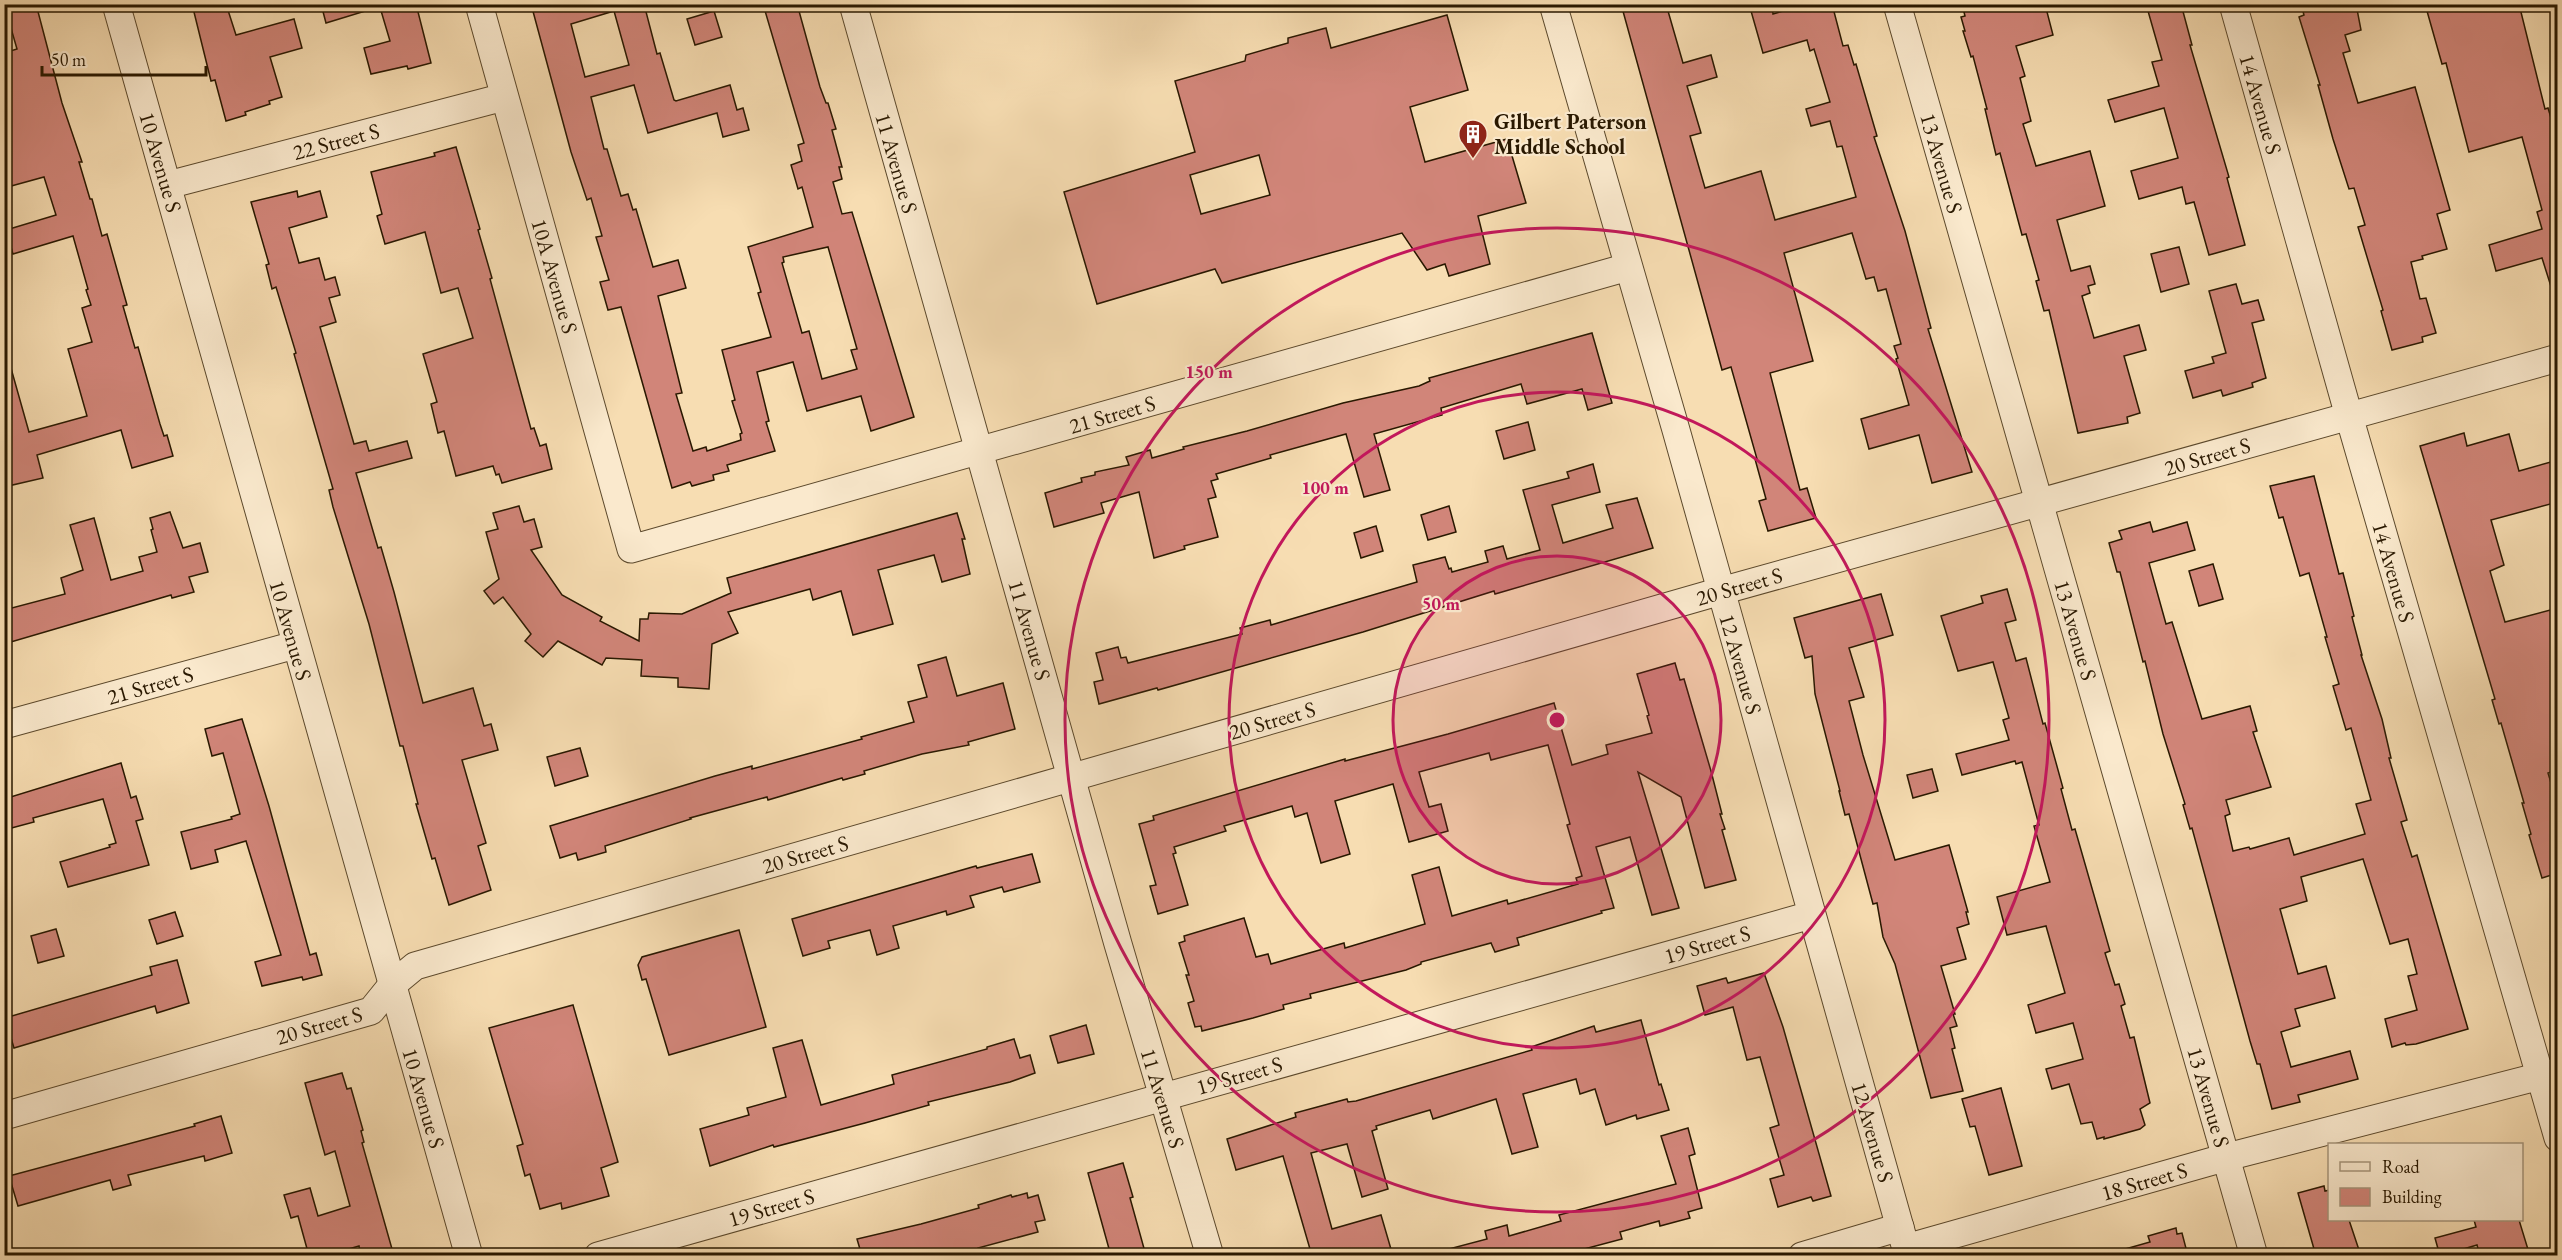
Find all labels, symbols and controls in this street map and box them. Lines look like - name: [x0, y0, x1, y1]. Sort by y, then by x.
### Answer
- scale bar: [42, 39, 206, 77]
- text: 50 m: [51, 48, 86, 71]
- street label: 14 Avenue S: [2232, 50, 2289, 158]
- place label: Gilbert Paterson Middle School: [1494, 107, 1647, 161]
- street label: 10 Avenue S: [132, 108, 189, 216]
- street label: 11 Avenue S: [868, 109, 925, 217]
- street label: 13 Avenue S: [1913, 109, 1970, 217]
- street label: 22 Street S: [290, 116, 383, 167]
- building icon: Gilbert Paterson Middle School: [1457, 118, 1489, 160]
- street label: 10A Avenue S: [524, 215, 585, 337]
- text: 150 m: [1185, 360, 1233, 383]
- street label: 21 Street S: [1066, 388, 1159, 441]
- street label: 20 Street S: [2161, 430, 2254, 483]
- text: 100 m: [1301, 476, 1349, 499]
- street label: 14 Avenue S: [2365, 518, 2422, 626]
- street label: 20 Street S: [1693, 560, 1786, 613]
- street label: 10 Avenue S: [262, 576, 319, 684]
- street label: 11 Avenue S: [1001, 576, 1058, 684]
- street label: 13 Avenue S: [2047, 576, 2104, 684]
- text: 50 m: [1422, 592, 1460, 615]
- street label: 12 Avenue S: [1712, 610, 1769, 718]
- street label: 21 Street S: [104, 659, 197, 712]
- street label: 20 Street S: [1226, 694, 1319, 747]
- centre of rings: [1547, 710, 1567, 730]
- street label: 20 Street S: [759, 828, 852, 881]
- street label: 19 Street S: [1661, 918, 1754, 971]
- street label: 20 Street S: [273, 999, 366, 1052]
- street label: 13 Avenue S: [2180, 1043, 2237, 1151]
- street label: 10 Avenue S: [395, 1044, 452, 1152]
- street label: 11 Avenue S: [1134, 1045, 1191, 1152]
- street label: 19 Street S: [1193, 1049, 1286, 1102]
- street label: 12 Avenue S: [1844, 1078, 1901, 1186]
- legend: [2328, 1143, 2523, 1221]
- street label: 18 Street S: [2098, 1155, 2191, 1208]
- text: Road: [2382, 1155, 2421, 1178]
- street label: 19 Street S: [725, 1181, 818, 1234]
- text: Building: [2382, 1185, 2442, 1208]

